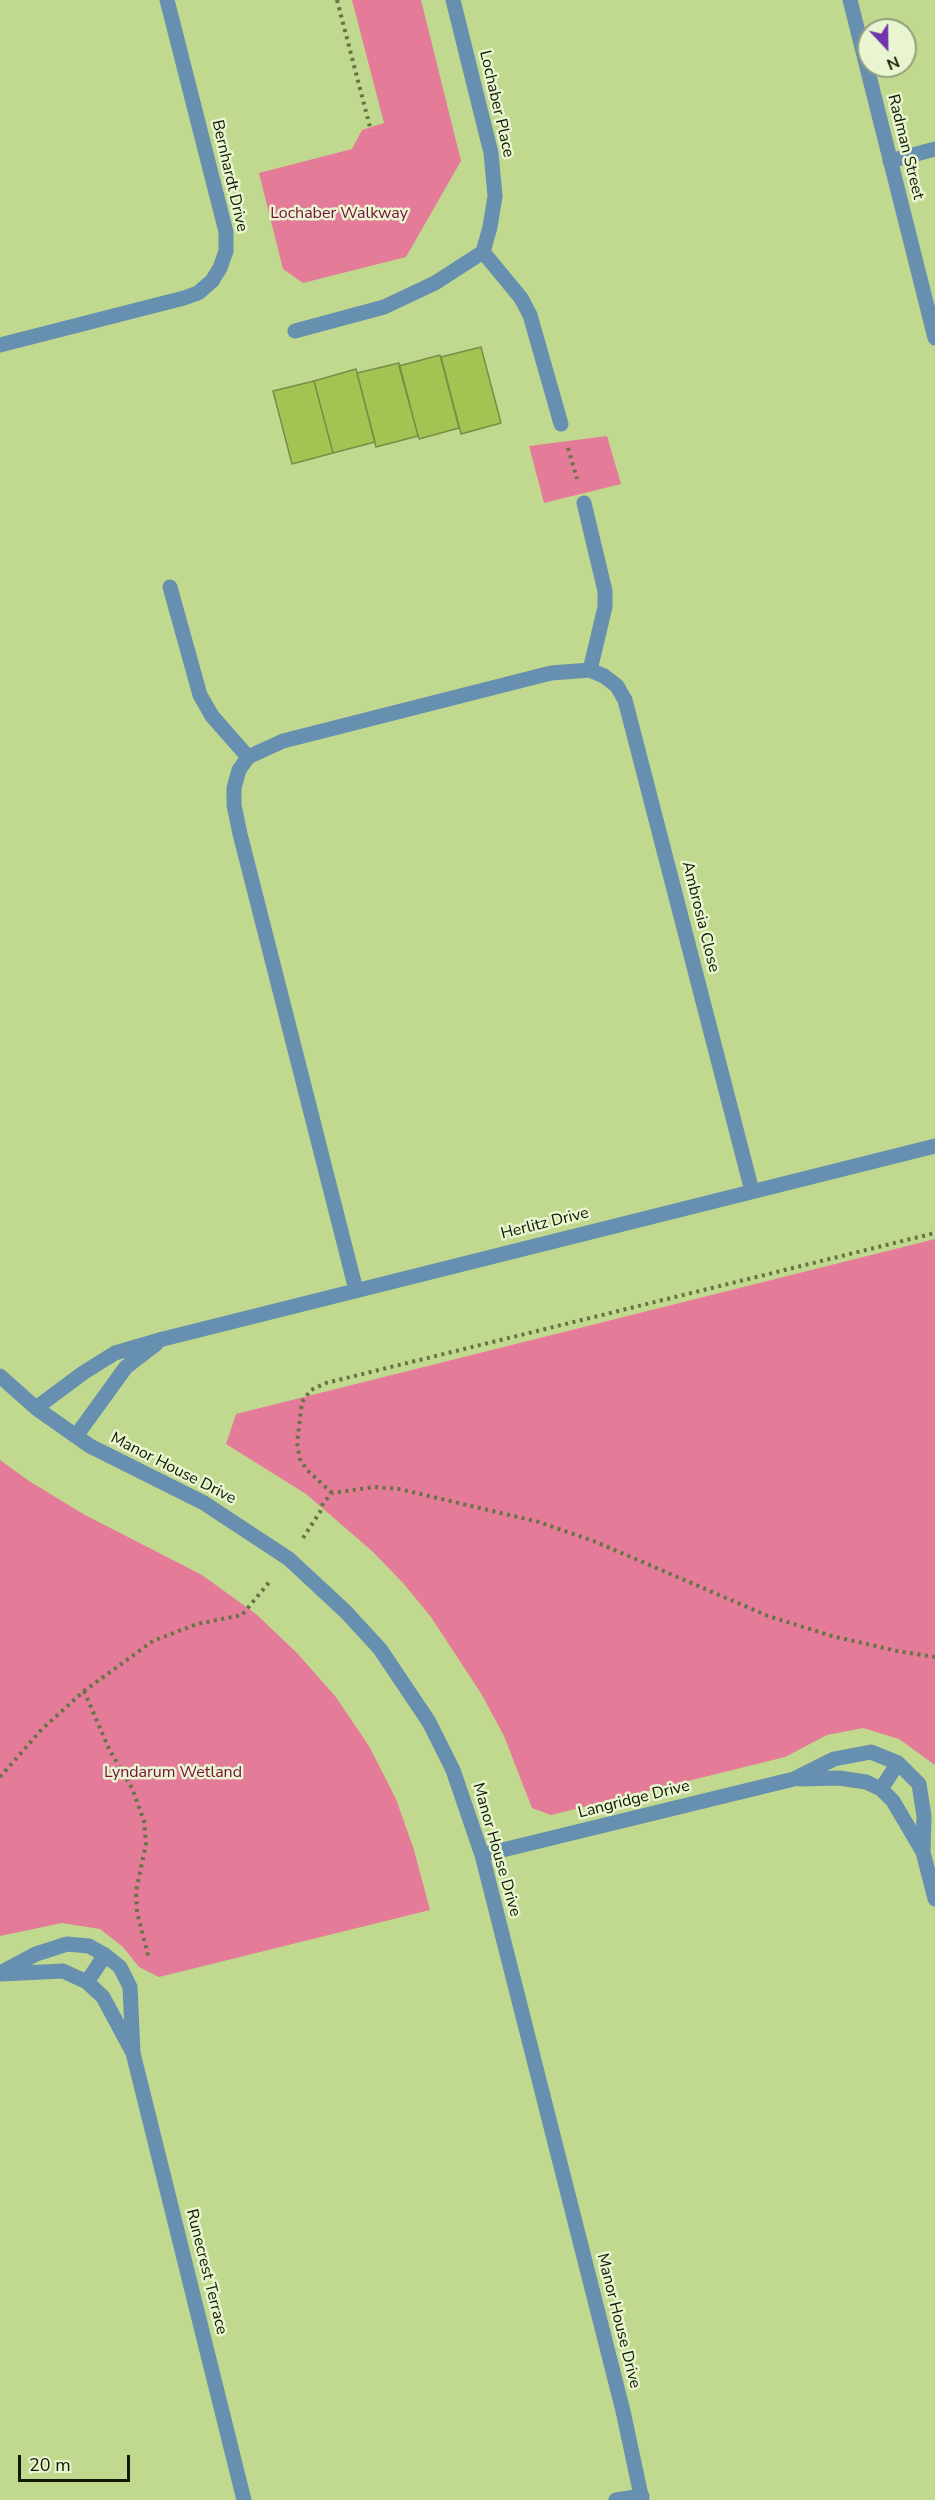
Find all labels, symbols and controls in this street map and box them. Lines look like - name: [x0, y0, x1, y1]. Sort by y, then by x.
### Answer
- north arrow: [857, 18, 917, 78]
- street label: Lochaber Place: [474, 49, 518, 159]
- text: N: [883, 50, 903, 75]
- street label: Radman Street: [883, 93, 927, 201]
- street label: Bernhardt Drive: [207, 118, 251, 234]
- park label: Lochaber Walkway: [270, 204, 408, 224]
- street label: Ambrosia Close: [677, 859, 723, 975]
- street label: Herlitz Drive: [499, 1204, 591, 1244]
- street label: Manor House Drive: [107, 1429, 239, 1509]
- park label: Lyndarum Wetland: [104, 1763, 242, 1783]
- street label: Langridge Drive: [576, 1777, 692, 1823]
- street label: Manor House Drive: [468, 1781, 524, 1919]
- street label: Runecrest Terrace: [181, 2207, 231, 2337]
- street label: Manor House Drive: [592, 2252, 644, 2390]
- scale bar: [21, 2443, 134, 2481]
- text: 20 m: [29, 2453, 71, 2477]

